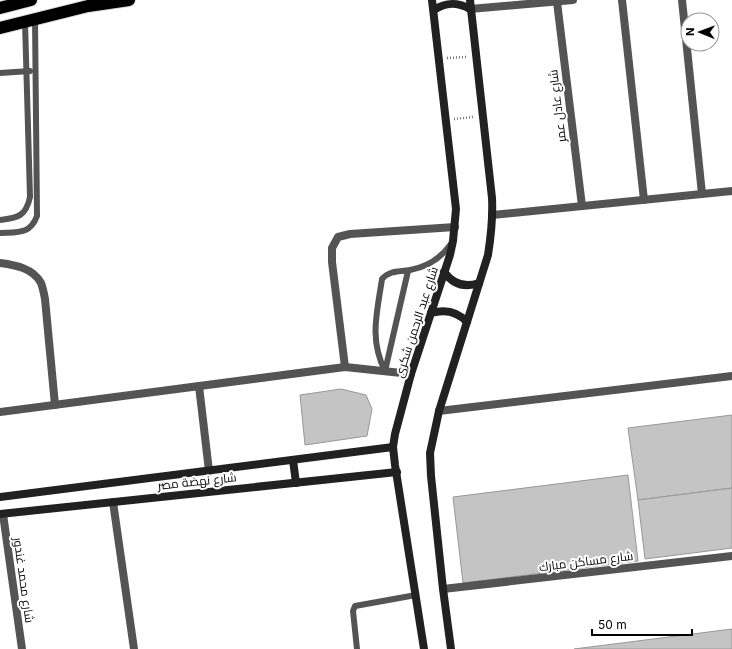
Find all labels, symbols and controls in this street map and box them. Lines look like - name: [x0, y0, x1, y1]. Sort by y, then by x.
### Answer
- north arrow: [680, 12, 720, 52]
- text: N: [683, 28, 697, 36]
- street label: شارع عادل عمر: [545, 69, 570, 144]
- street label: شارع عبد الرحمن شكرى: [391, 265, 442, 380]
- street label: شارع نهضة مصر: [156, 469, 237, 494]
- street label: شارع محمد غندور: [9, 535, 37, 624]
- street label: شارع مساكن مبارك: [538, 548, 634, 575]
- scale bar: [592, 611, 692, 637]
- text: 50 m: [598, 617, 627, 632]

